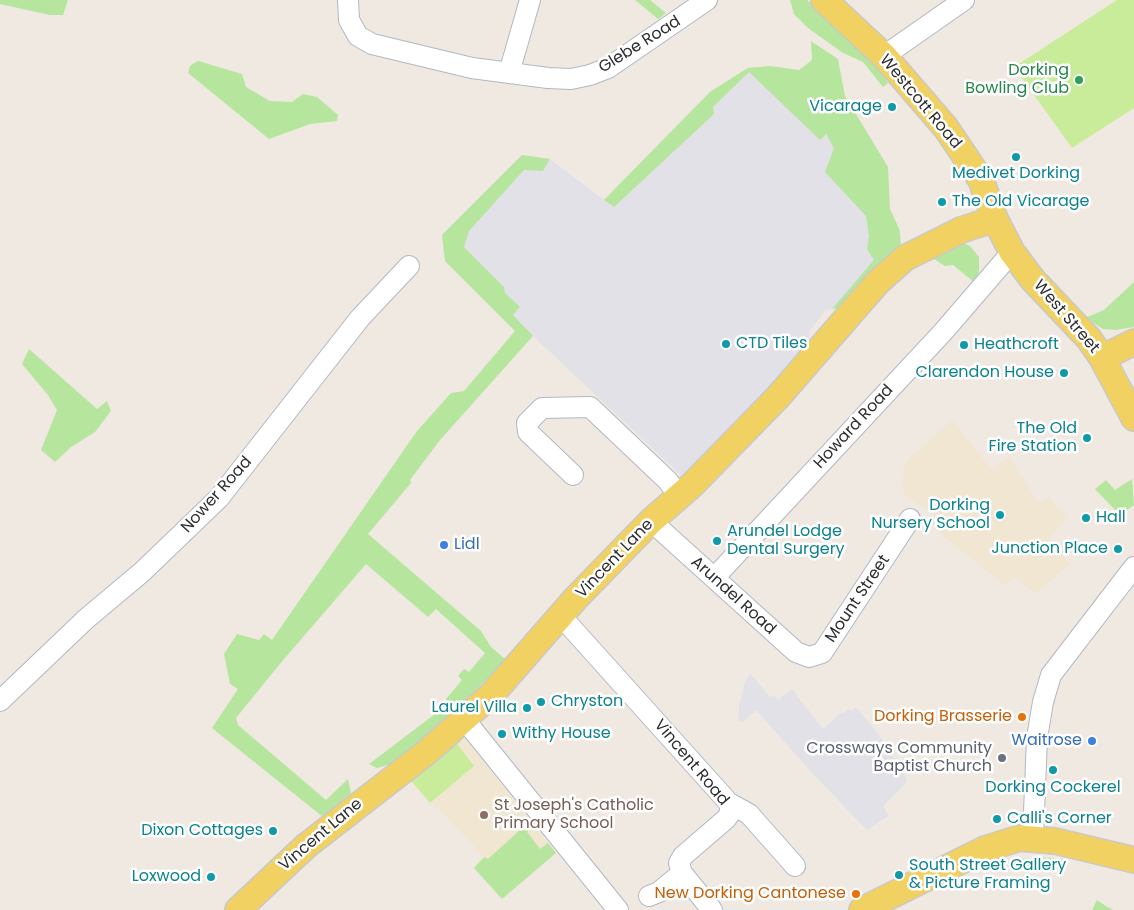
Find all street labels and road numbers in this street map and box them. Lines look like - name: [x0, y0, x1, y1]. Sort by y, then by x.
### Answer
- street label: Glebe Road: [596, 12, 684, 78]
- street label: Westcott Road: [875, 51, 965, 153]
- street label: West Street: [1029, 276, 1103, 358]
- street label: Howard Road: [810, 381, 898, 473]
- street label: Nower Road: [178, 453, 256, 537]
- street label: Vincent Lane: [572, 515, 658, 603]
- street label: Mount Street: [822, 552, 894, 646]
- street label: Arundel Road: [687, 553, 779, 639]
- street label: Vincent Road: [649, 716, 733, 810]
- street label: Vincent Lane: [275, 795, 367, 875]

